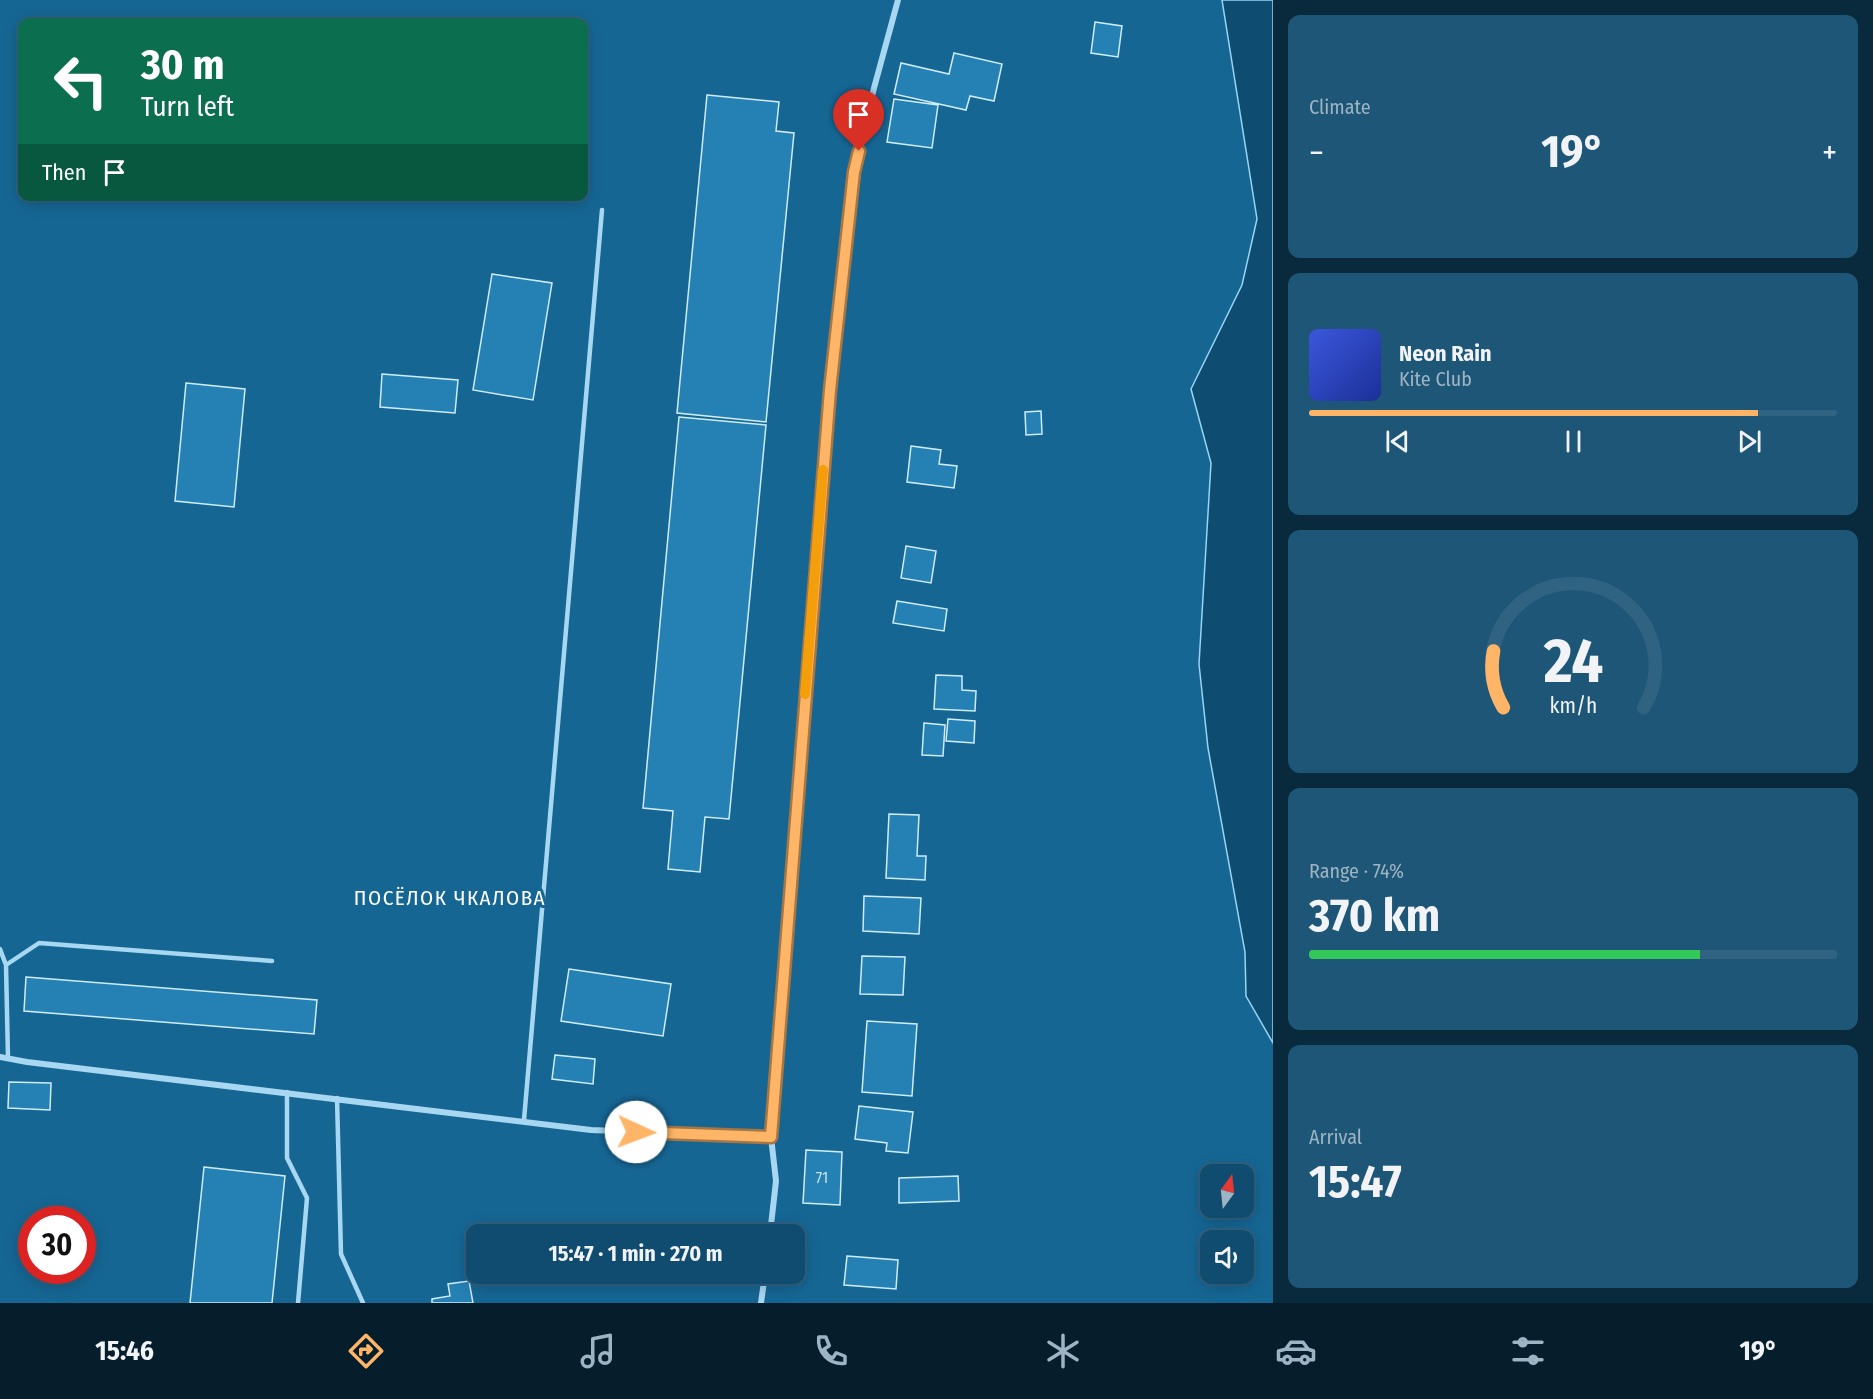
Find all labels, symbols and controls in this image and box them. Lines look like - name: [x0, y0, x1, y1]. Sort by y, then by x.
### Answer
- text: 30 m: [141, 40, 225, 90]
- icon: left: [42, 42, 120, 120]
- pin: [833, 89, 884, 151]
- text: Turn left: [141, 91, 234, 123]
- text: Climate: [1309, 95, 1371, 119]
- icon: arrive: [842, 98, 875, 131]
- text: 19°: [1541, 125, 1605, 179]
- text: −: [1309, 133, 1324, 173]
- text: +: [1822, 133, 1837, 173]
- icon: arrive: [98, 156, 131, 189]
- text: Then: [42, 159, 86, 186]
- text: Neon Rain: [1399, 340, 1492, 367]
- text: Kite Club: [1399, 367, 1472, 391]
- icon: previous: [1381, 425, 1414, 458]
- icon: pause: [1557, 425, 1590, 458]
- icon: next: [1733, 425, 1766, 458]
- text: 24: [1542, 625, 1603, 700]
- text: km/h: [1549, 694, 1597, 720]
- text: Range · 74%: [1309, 859, 1404, 883]
- district label: ПОСЁЛОК ЧКАЛОВА: [354, 885, 546, 911]
- text: 370 km: [1309, 889, 1440, 943]
- position arrow: [604, 1100, 668, 1164]
- text: Arrival: [1309, 1125, 1362, 1149]
- text: 15:47: [1309, 1155, 1402, 1209]
- north arrow: [1200, 1164, 1254, 1218]
- map controls: [1200, 1164, 1254, 1284]
- house number: 71: [816, 1168, 828, 1187]
- speed limit sign: 30: [18, 1206, 96, 1284]
- button: sound: [1200, 1230, 1254, 1284]
- text: 15:47 · 1 min · 270 m: [548, 1240, 723, 1267]
- icon: directions: [345, 1330, 387, 1372]
- icon: music: [577, 1330, 619, 1372]
- icon: phone: [810, 1330, 852, 1372]
- icon: climate: [1042, 1330, 1084, 1372]
- icon: car: [1275, 1330, 1317, 1372]
- icon: filters: [1507, 1330, 1549, 1372]
- text: 15:46: [95, 1335, 154, 1367]
- text: 19°: [1740, 1335, 1778, 1367]

